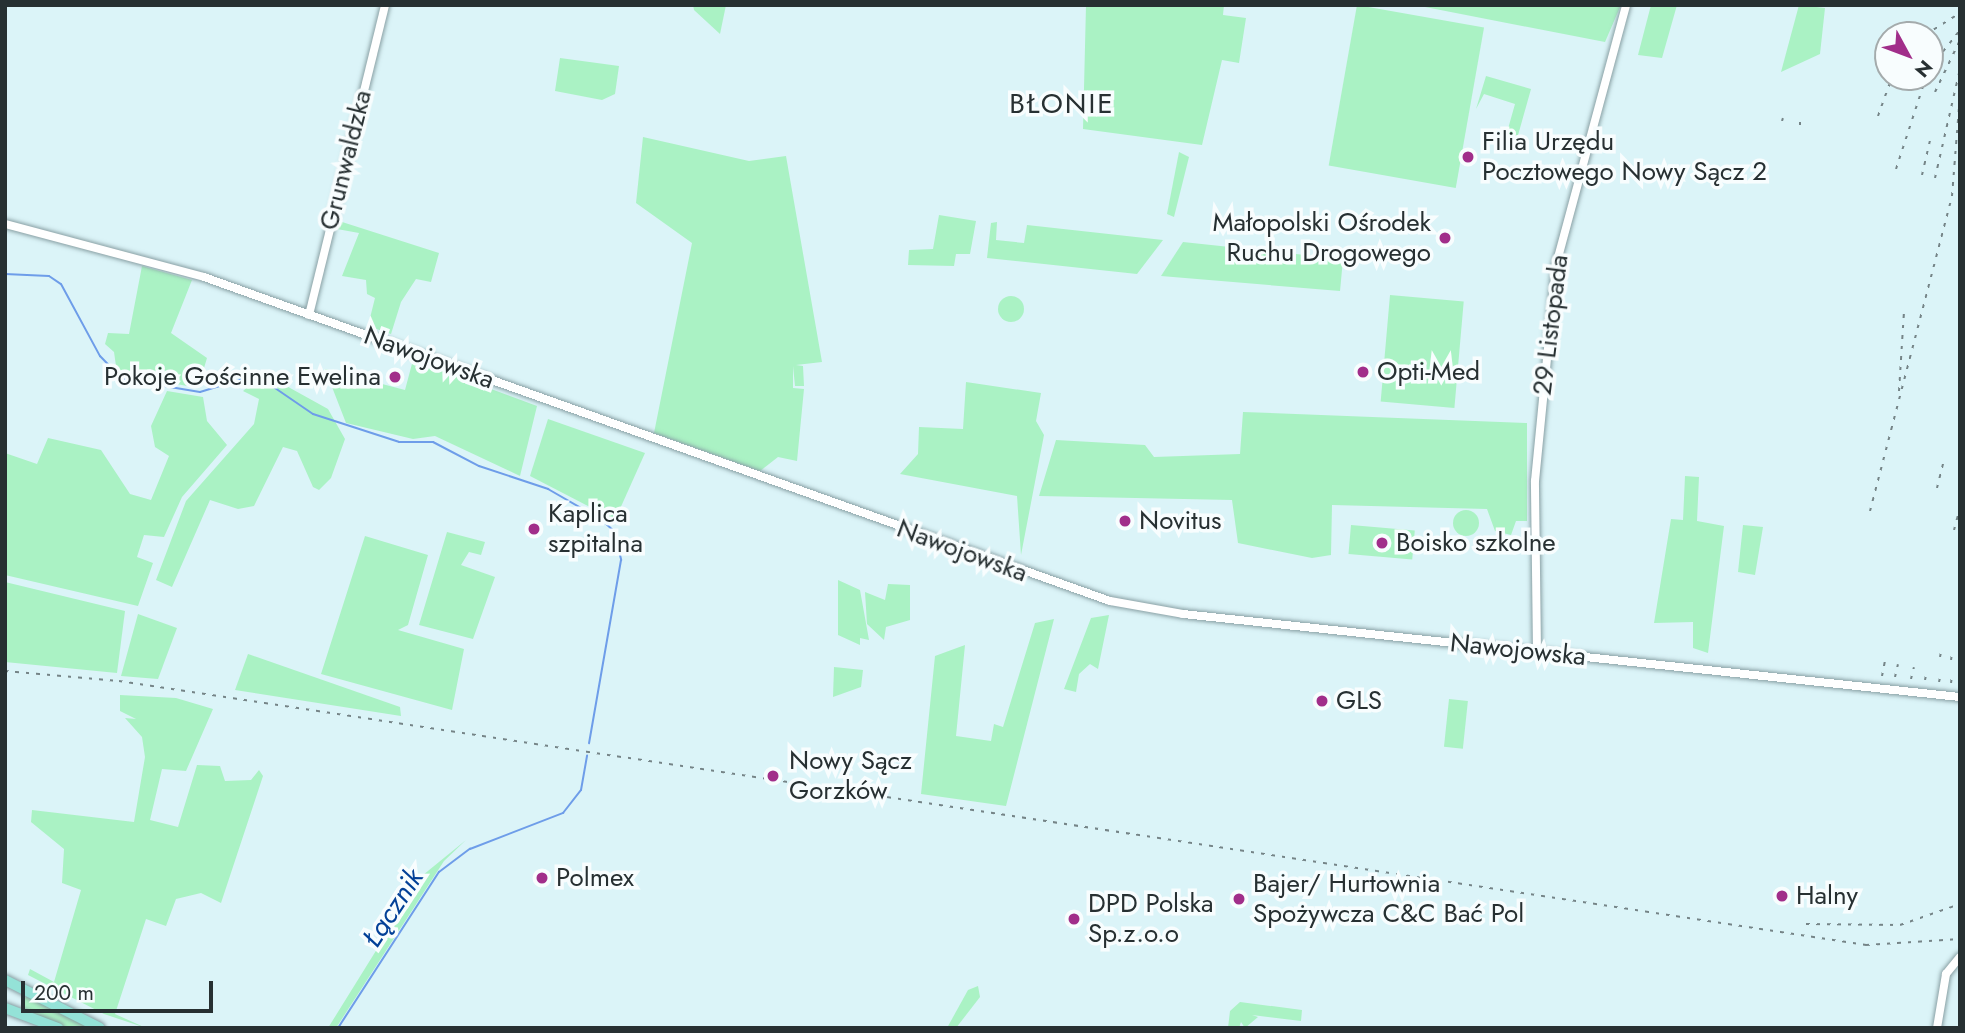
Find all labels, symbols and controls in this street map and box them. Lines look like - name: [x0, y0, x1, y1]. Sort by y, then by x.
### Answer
- north arrow: [1874, 21, 1944, 91]
- text: N: [1909, 54, 1939, 83]
- street label: Grunwaldzka: [314, 87, 378, 233]
- district label: BŁONIE: [1010, 87, 1114, 121]
- place label: Filia Urzędu Pocztowego Nowy Sącz 2: [1482, 126, 1767, 188]
- marker: Filia Urzędu Pocztowego Nowy Sącz 2: [1460, 149, 1476, 165]
- place label: Małopolski Ośrodek Ruchu Drogowego: [1212, 207, 1431, 268]
- marker: Małopolski Ośrodek Ruchu Drogowego: [1437, 230, 1453, 246]
- street label: 29 Listopada: [1527, 253, 1575, 397]
- street label: Nawojowska: [360, 320, 498, 396]
- place label: Opti-Med: [1377, 356, 1480, 388]
- place label: Pokoje Gościnne Ewelina: [104, 361, 381, 393]
- marker: Opti-Med: [1355, 364, 1371, 380]
- marker: Pokoje Gościnne Ewelina: [387, 369, 403, 385]
- place label: Kaplica szpitalna: [548, 498, 643, 560]
- place label: Novitus: [1139, 505, 1222, 537]
- street label: Nawojowska: [893, 513, 1031, 589]
- marker: Novitus: [1117, 513, 1133, 529]
- marker: Kaplica szpitalna: [526, 521, 542, 537]
- place label: Boisko szkolne: [1396, 527, 1556, 559]
- marker: Boisko szkolne: [1374, 535, 1390, 551]
- street label: Nawojowska: [1449, 627, 1587, 673]
- place label: GLS: [1336, 685, 1382, 717]
- marker: GLS: [1314, 693, 1330, 709]
- place label: Nowy Sącz Gorzków: [789, 745, 912, 806]
- marker: Nowy Sącz Gorzków: [763, 766, 783, 786]
- place label: Polmex: [556, 862, 634, 894]
- water label: Łącznik: [355, 863, 431, 953]
- place label: Bajer/ Hurtownia Spożywcza C&C Bać Pol: [1253, 868, 1524, 930]
- marker: Polmex: [534, 870, 550, 886]
- place label: Halny: [1796, 880, 1858, 912]
- place label: DPD Polska Sp.z.o.o: [1088, 888, 1213, 950]
- marker: Halny: [1774, 888, 1790, 904]
- marker: Bajer/ Hurtownia Spożywcza C&C Bać Pol: [1231, 891, 1247, 907]
- marker: DPD Polska Sp.z.o.o: [1066, 911, 1082, 927]
- scale bar: [24, 967, 217, 1011]
- text: 200 m: [34, 978, 94, 1008]

